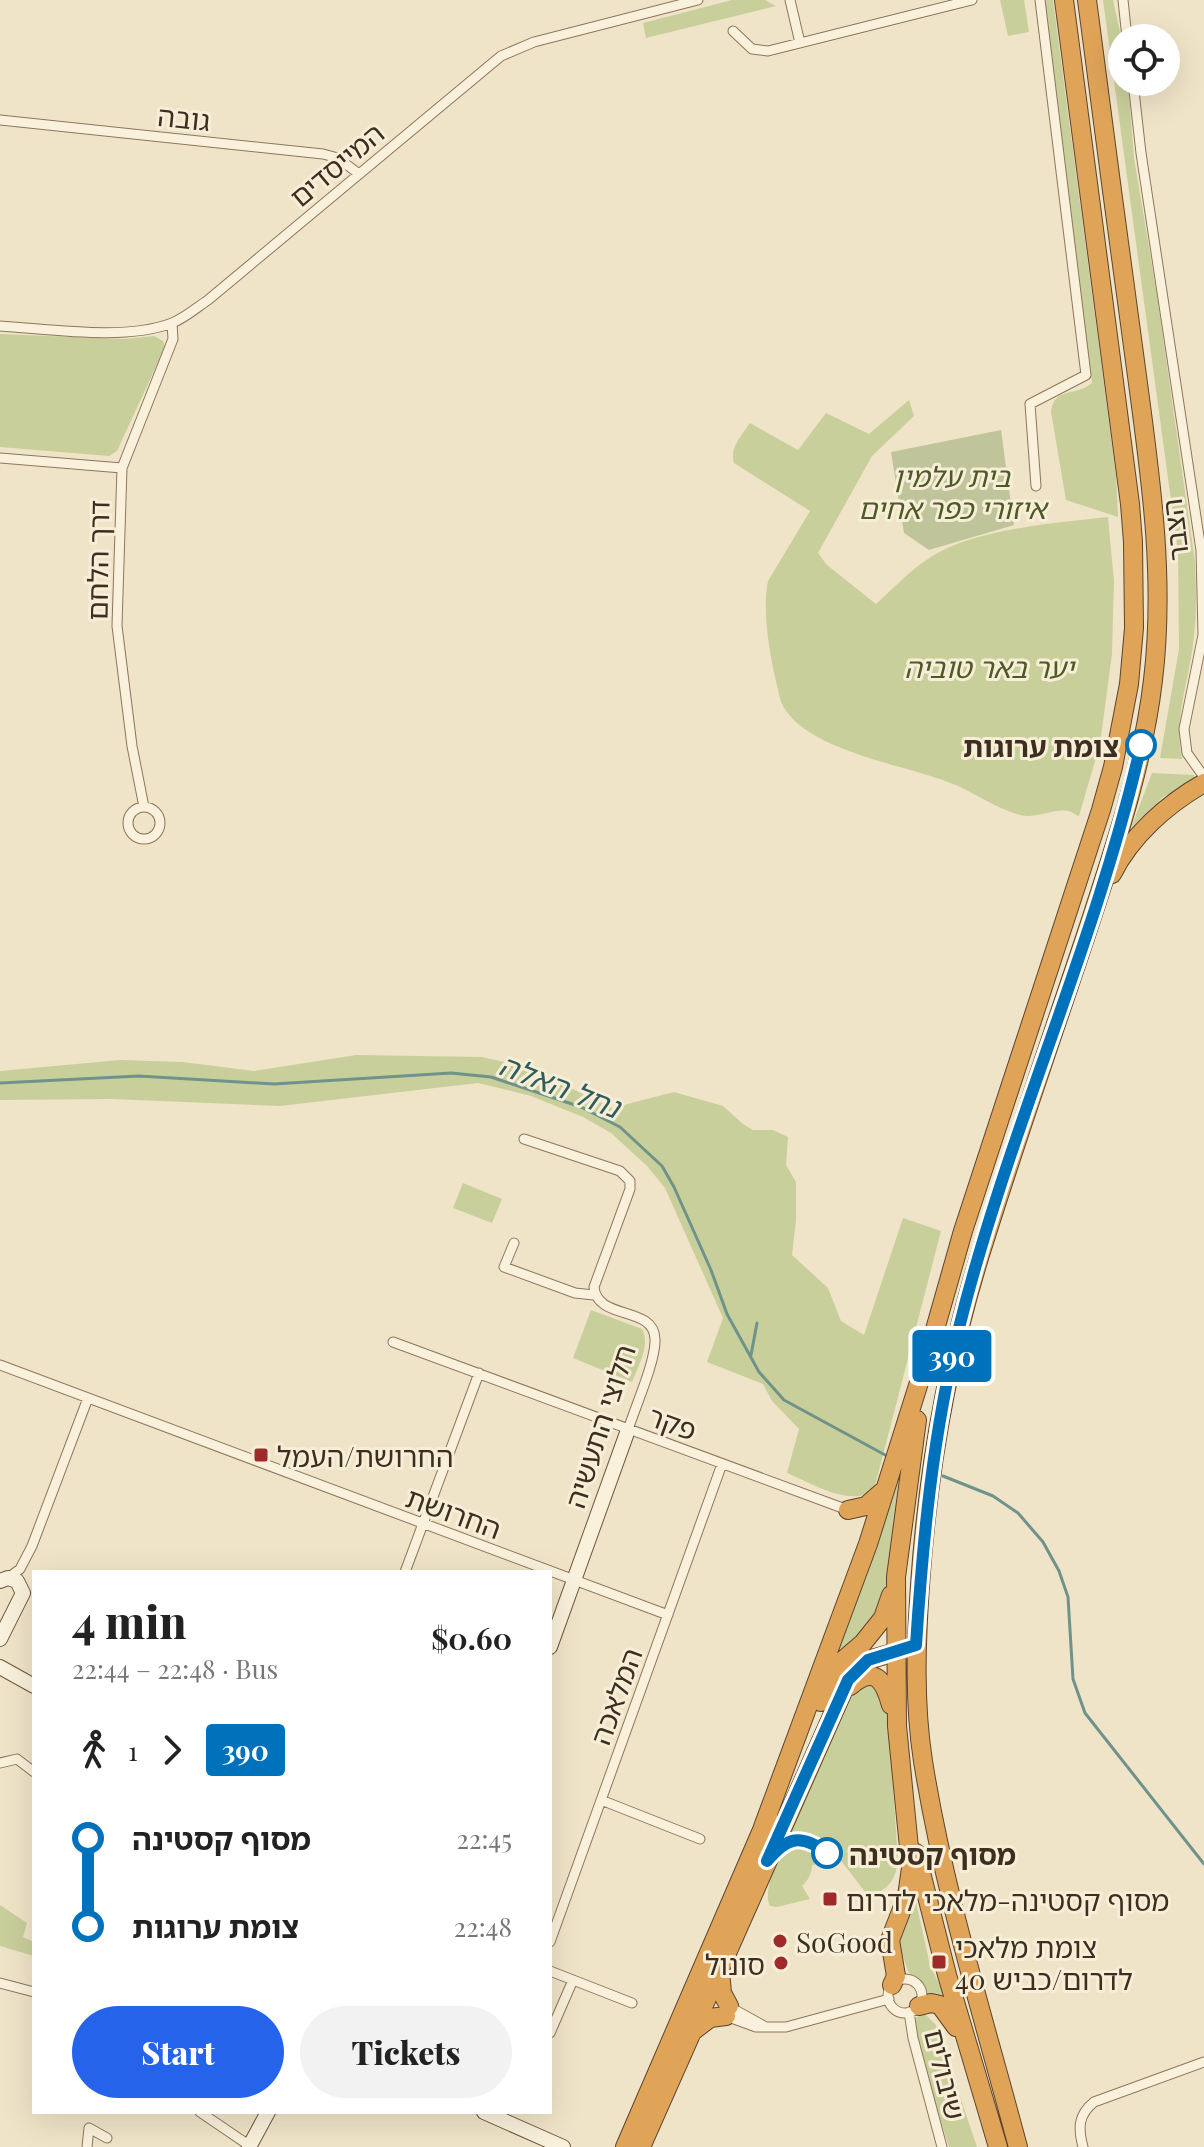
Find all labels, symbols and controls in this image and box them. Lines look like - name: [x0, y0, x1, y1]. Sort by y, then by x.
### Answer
- map controls: [1108, 24, 1180, 96]
- button: locate: [1108, 24, 1180, 96]
- street label: גובה: [156, 96, 212, 138]
- street label: המייסדים: [281, 114, 391, 214]
- park label: בית עלמין איזורי כפר אחים: [858, 457, 1049, 526]
- street label: הצבר: [1152, 497, 1196, 563]
- street label: דרך הלחם: [77, 499, 117, 621]
- park label: יער באר טוביה: [904, 648, 1076, 685]
- place label: צומת ערוגות: [963, 727, 1119, 764]
- marker: צומת ערוגות: [1126, 730, 1156, 760]
- water label: נחל האלה: [494, 1044, 629, 1127]
- line badge: 390: [906, 1330, 998, 1382]
- text: 390: [928, 1337, 976, 1374]
- street label: חלוצי התעשיה: [555, 1340, 643, 1512]
- street label: פקר: [644, 1396, 702, 1448]
- place label: החרושת/העמל: [277, 1437, 453, 1474]
- marker: החרושת/העמל: [252, 1446, 270, 1464]
- street label: החרושת: [401, 1478, 507, 1546]
- text: 4 min: [72, 1591, 187, 1650]
- text: $0.60: [431, 1618, 512, 1658]
- street label: המלאכה: [580, 1643, 650, 1749]
- text: 22:44 – 22:48 · Bus: [72, 1651, 278, 1686]
- icon: walk: [72, 1728, 116, 1772]
- icon: forward: [150, 1728, 194, 1772]
- text: 390: [222, 1731, 269, 1768]
- text: 1: [128, 1733, 138, 1768]
- text: מסוף קסטינה: [132, 1818, 311, 1858]
- text: 22:45: [457, 1821, 512, 1856]
- place label: מסוף קסטינה: [849, 1835, 1016, 1872]
- marker: מסוף קסטינה: [812, 1838, 842, 1868]
- place label: מסוף קסטינה-מלאכי לדרום: [846, 1881, 1169, 1918]
- marker: מסוף קסטינה-מלאכי לדרום: [821, 1890, 839, 1908]
- text: צומת ערוגות: [132, 1906, 299, 1946]
- text: 22:48: [454, 1909, 512, 1944]
- place label: SoGood: [796, 1923, 893, 1960]
- place label: צומת מלאכי לדרום/כביש 40: [955, 1928, 1133, 1997]
- marker: SoGood: [771, 1932, 789, 1950]
- place label: סונול: [705, 1945, 765, 1982]
- marker: צומת מלאכי לדרום/כביש 40: [930, 1953, 948, 1971]
- marker: סונול: [772, 1954, 790, 1972]
- button: Start: [72, 2006, 284, 2098]
- button: Tickets: [300, 2006, 512, 2098]
- street label: שיבולים: [917, 2025, 975, 2123]

